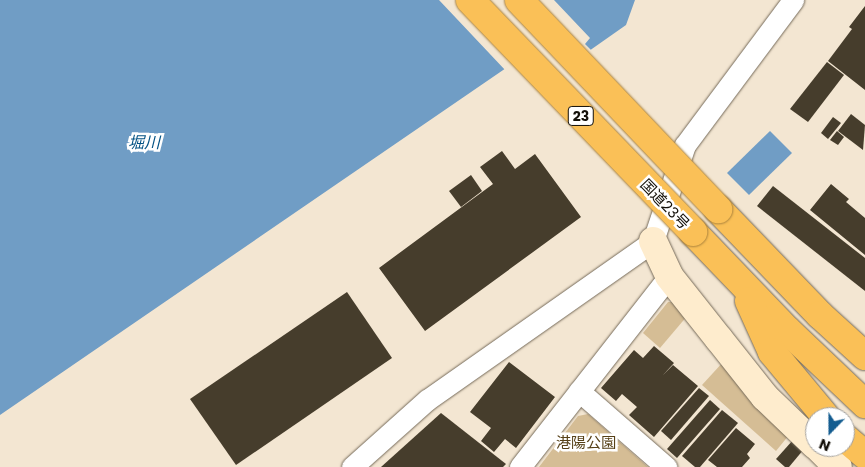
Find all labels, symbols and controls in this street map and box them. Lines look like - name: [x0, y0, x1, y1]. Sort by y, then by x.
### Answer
- road number: 23: [567, 104, 595, 128]
- water label: 堀川: [128, 133, 160, 153]
- street label: 国道23号: [637, 175, 693, 233]
- north arrow: [805, 407, 855, 457]
- park label: 港陽公園: [556, 434, 616, 452]
- text: N: [816, 434, 833, 456]

